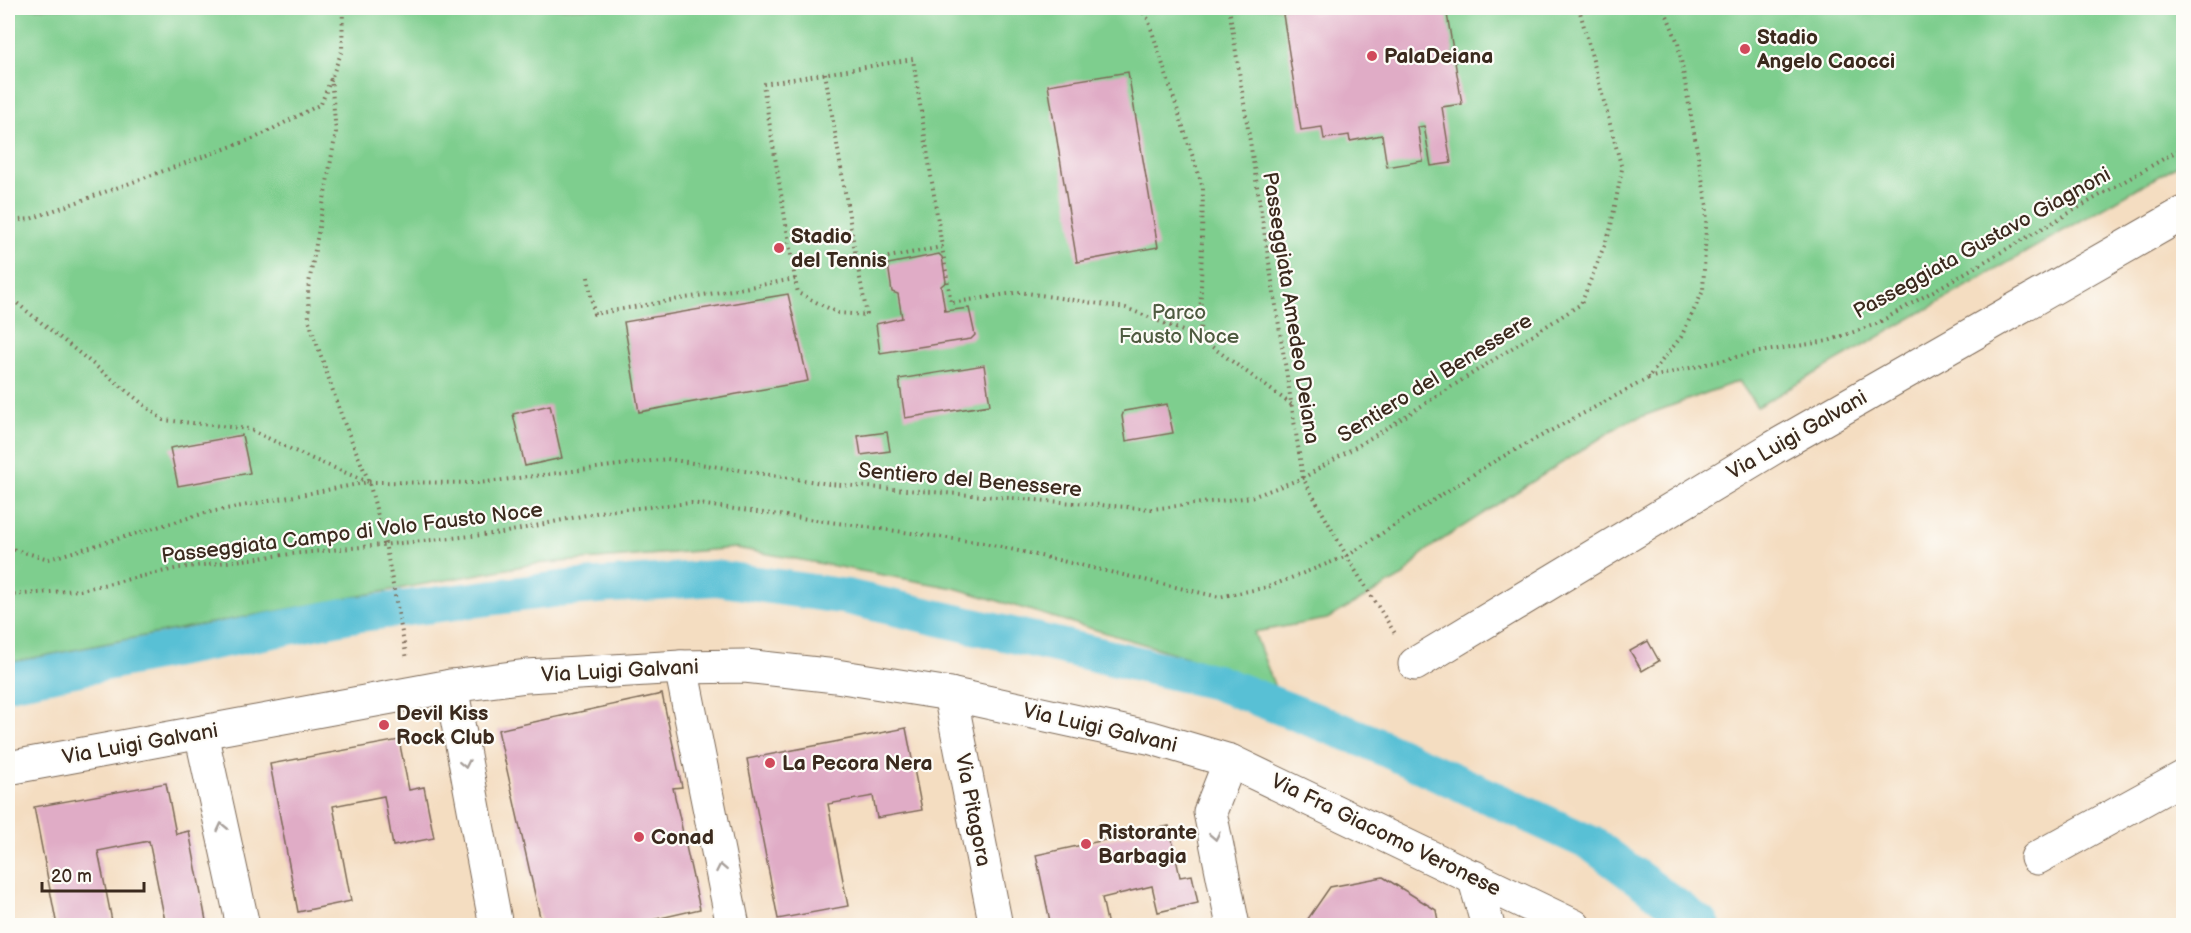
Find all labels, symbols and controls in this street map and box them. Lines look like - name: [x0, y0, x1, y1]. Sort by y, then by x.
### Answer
- place label: Stadio Angelo Caocci: [1756, 25, 1895, 74]
- marker: Stadio Angelo Caocci: [1738, 42, 1752, 56]
- place label: PalaDeiana: [1384, 44, 1493, 69]
- marker: PalaDeiana: [1365, 49, 1379, 63]
- street label: Passeggiata Gustavo Giagnoni: [1849, 162, 2115, 324]
- street label: Passeggiata Amedeo Deiana: [1257, 170, 1325, 446]
- place label: Stadio del Tennis: [791, 224, 887, 273]
- marker: Stadio del Tennis: [772, 241, 786, 255]
- park label: Parco Fausto Noce: [1119, 300, 1239, 349]
- street label: Sentiero del Benessere: [1333, 308, 1537, 448]
- street label: Via Luigi Galvani: [1722, 385, 1872, 485]
- street label: Sentiero del Benessere: [857, 458, 1083, 502]
- street label: Passeggiata Campo di Volo Fausto Noce: [160, 497, 544, 569]
- street label: Via Luigi Galvani: [541, 654, 699, 688]
- street label: Via Luigi Galvani: [1020, 698, 1180, 758]
- place label: Devil Kiss Rock Club: [396, 701, 495, 750]
- street label: Via Luigi Galvani: [60, 718, 220, 770]
- marker: Devil Kiss Rock Club: [377, 718, 391, 732]
- place label: La Pecora Nera: [782, 751, 933, 776]
- street label: Via Pitagora: [950, 751, 996, 869]
- marker: La Pecora Nera: [763, 756, 777, 770]
- one-way arrow: [459, 759, 471, 769]
- street label: Via Fra Giacomo Veronese: [1267, 768, 1505, 902]
- place label: Ristorante Barbagia: [1098, 820, 1197, 869]
- one-way arrow: [216, 823, 229, 833]
- place label: Conad: [651, 825, 714, 850]
- marker: Conad: [632, 830, 646, 844]
- one-way arrow: [1208, 830, 1221, 840]
- marker: Ristorante Barbagia: [1079, 837, 1093, 851]
- scale bar: [42, 855, 144, 893]
- one-way arrow: [715, 863, 728, 873]
- text: 20 m: [51, 866, 92, 887]

